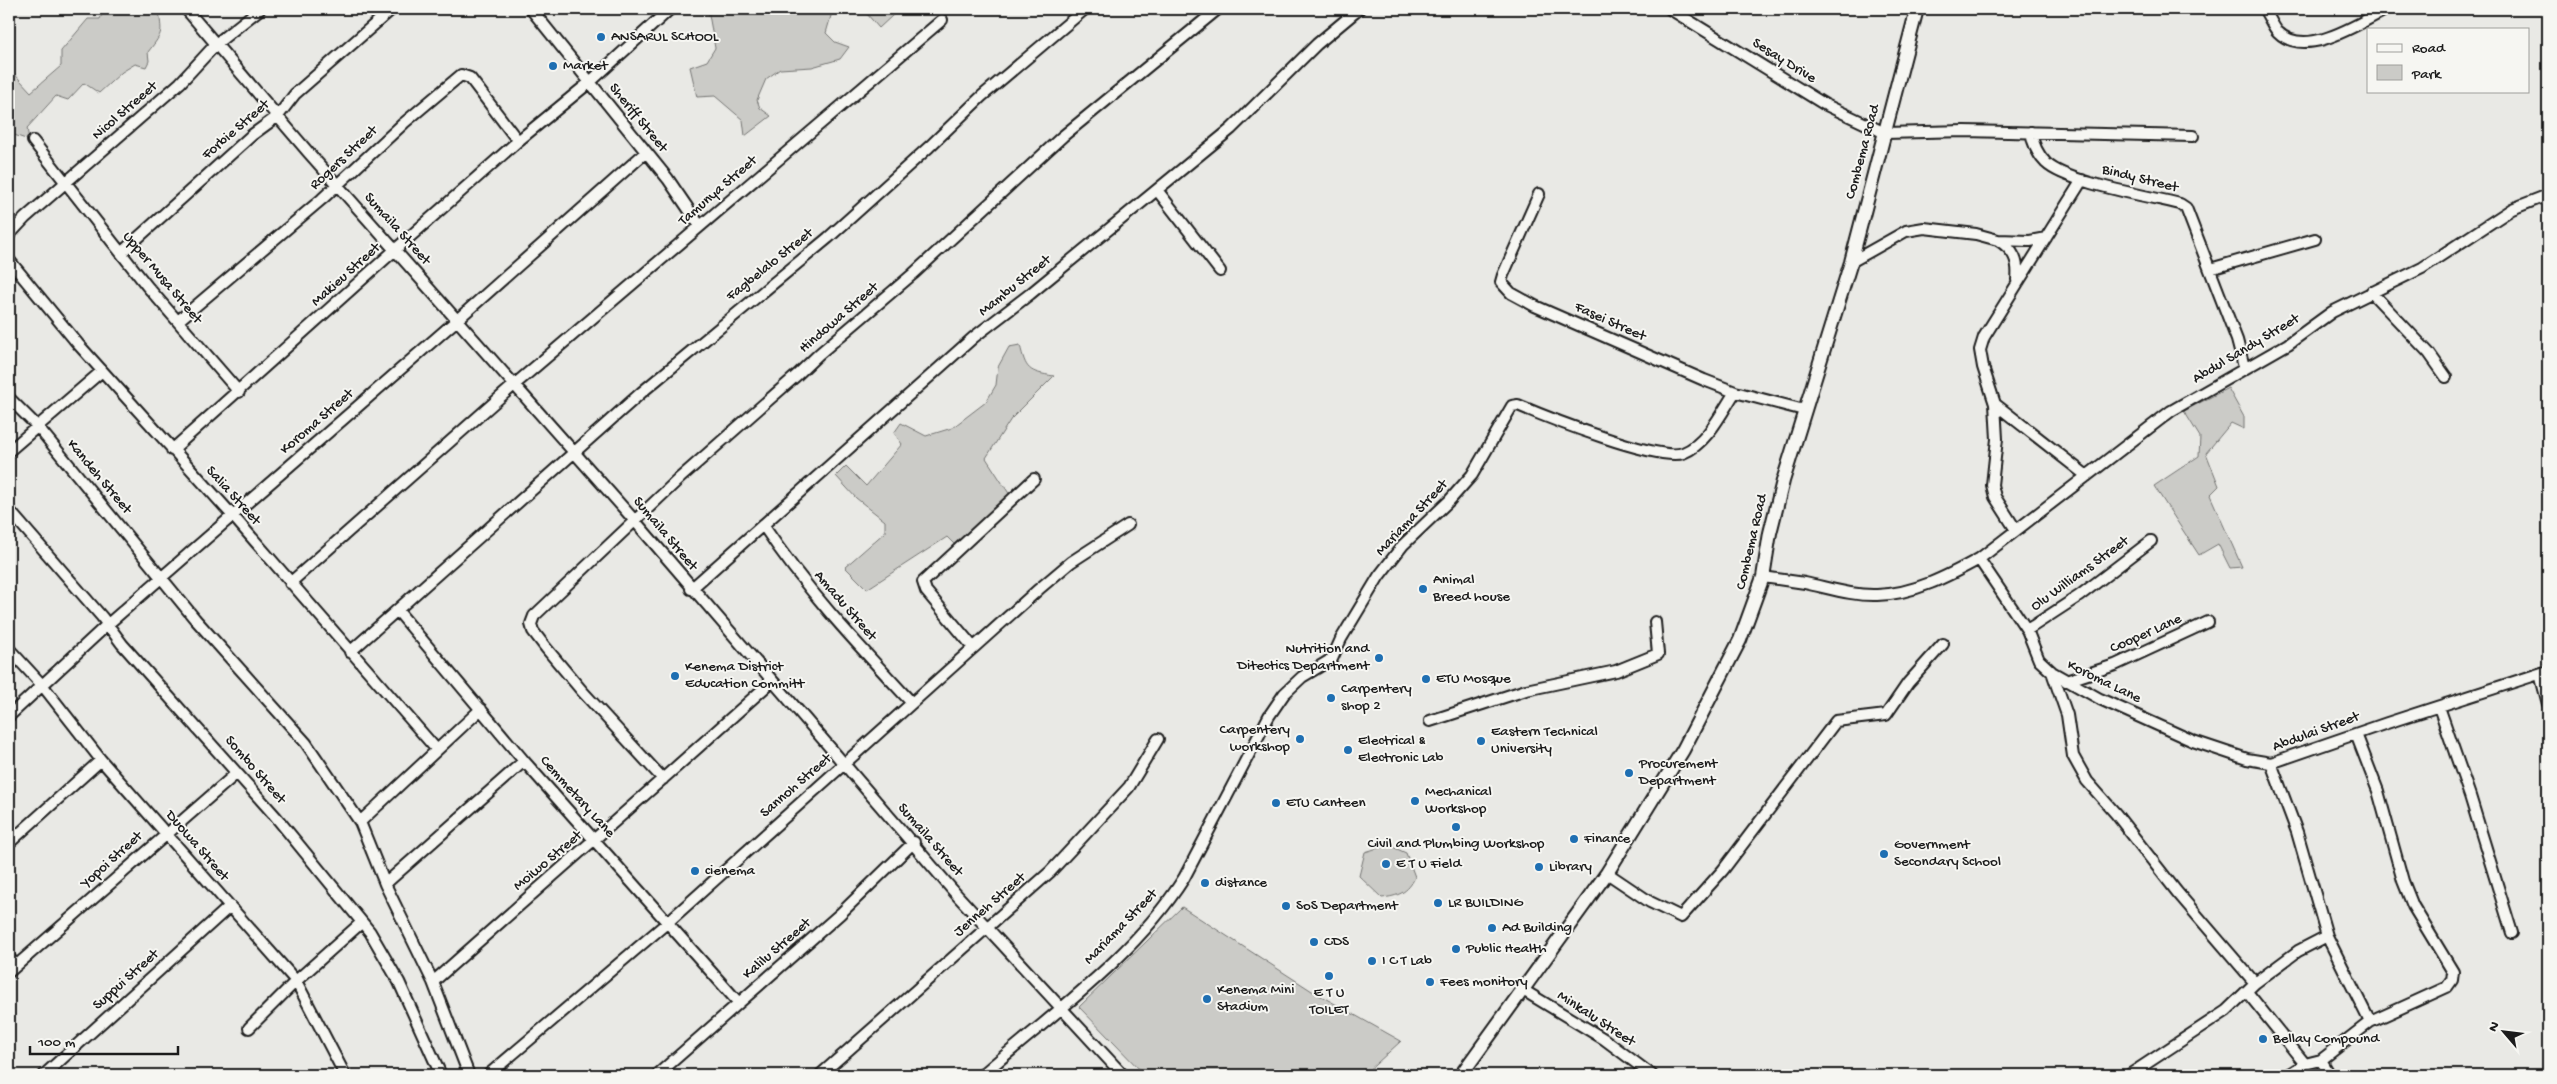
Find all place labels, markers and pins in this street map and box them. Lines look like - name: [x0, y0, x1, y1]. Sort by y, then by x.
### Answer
- place label: ANSARUL SCHOOL: [611, 28, 719, 46]
- marker: ANSARUL SCHOOL: [595, 31, 607, 43]
- place label: Market: [563, 57, 609, 75]
- marker: Market: [547, 60, 559, 72]
- place label: Animal Breed house: [1432, 571, 1510, 606]
- marker: Animal Breed house: [1417, 583, 1429, 595]
- place label: Nutrition and Ditectics Department: [1236, 640, 1371, 675]
- marker: Nutrition and Ditectics Department: [1373, 652, 1385, 664]
- place label: Kenema District Education Committ: [685, 658, 806, 693]
- marker: Kenema District Education Committ: [669, 670, 681, 682]
- place label: ETU Mosque: [1436, 670, 1511, 688]
- marker: ETU Mosque: [1420, 673, 1432, 685]
- place label: Carpentery shop 2: [1341, 680, 1412, 715]
- marker: Carpentery shop 2: [1325, 692, 1337, 704]
- place label: Carpentery workshop: [1219, 721, 1291, 756]
- place label: Eastern Technical University: [1491, 723, 1598, 758]
- place label: Electrical & Electronic Lab: [1358, 732, 1444, 767]
- marker: Carpentery workshop: [1294, 733, 1306, 745]
- marker: Eastern Technical University: [1475, 735, 1487, 747]
- marker: Electrical & Electronic Lab: [1342, 744, 1354, 756]
- place label: Procurement Department: [1638, 755, 1719, 790]
- marker: Procurement Department: [1623, 767, 1635, 779]
- place label: Mechanical Workshop: [1425, 783, 1492, 818]
- place label: ETU Canteen: [1286, 794, 1366, 812]
- marker: Mechanical Workshop: [1409, 795, 1421, 807]
- marker: ETU Canteen: [1270, 797, 1282, 809]
- marker: Civil and Plumbing Workshop: [1450, 821, 1462, 833]
- place label: Finance: [1583, 830, 1631, 848]
- marker: Finance: [1568, 833, 1580, 845]
- place label: Civil and Plumbing Workshop: [1368, 835, 1545, 853]
- place label: Government Secondary School: [1894, 836, 2001, 871]
- marker: Government Secondary School: [1878, 848, 1890, 860]
- place label: E T U Field: [1396, 855, 1462, 873]
- marker: E T U Field: [1380, 858, 1392, 870]
- place label: Library: [1549, 858, 1593, 876]
- marker: Library: [1533, 861, 1545, 873]
- place label: cienema: [705, 862, 756, 880]
- marker: cienema: [689, 865, 701, 877]
- place label: distance: [1215, 874, 1267, 892]
- marker: distance: [1199, 877, 1211, 889]
- place label: LR BUILDING: [1448, 894, 1524, 912]
- place label: SoS Department: [1296, 897, 1399, 915]
- marker: LR BUILDING: [1432, 897, 1444, 909]
- marker: SoS Department: [1280, 900, 1292, 912]
- place label: Ad Building: [1502, 919, 1572, 937]
- marker: Ad Building: [1486, 922, 1498, 934]
- place label: CDS: [1324, 933, 1349, 951]
- marker: CDS: [1308, 936, 1320, 948]
- place label: Public Health: [1465, 940, 1547, 958]
- marker: Public Health: [1450, 943, 1462, 955]
- place label: I C T Lab: [1382, 952, 1432, 970]
- marker: I C T Lab: [1366, 955, 1378, 967]
- marker: E T U TOILET: [1323, 970, 1335, 982]
- place label: Fees monitory: [1439, 973, 1528, 991]
- marker: Fees monitory: [1424, 976, 1436, 988]
- place label: Kenema Mini Stadium: [1217, 981, 1294, 1016]
- place label: E T U TOILET: [1308, 984, 1350, 1019]
- marker: Kenema Mini Stadium: [1201, 993, 1213, 1005]
- place label: Bellay Compound: [2272, 1030, 2380, 1048]
- marker: Bellay Compound: [2257, 1033, 2269, 1045]

